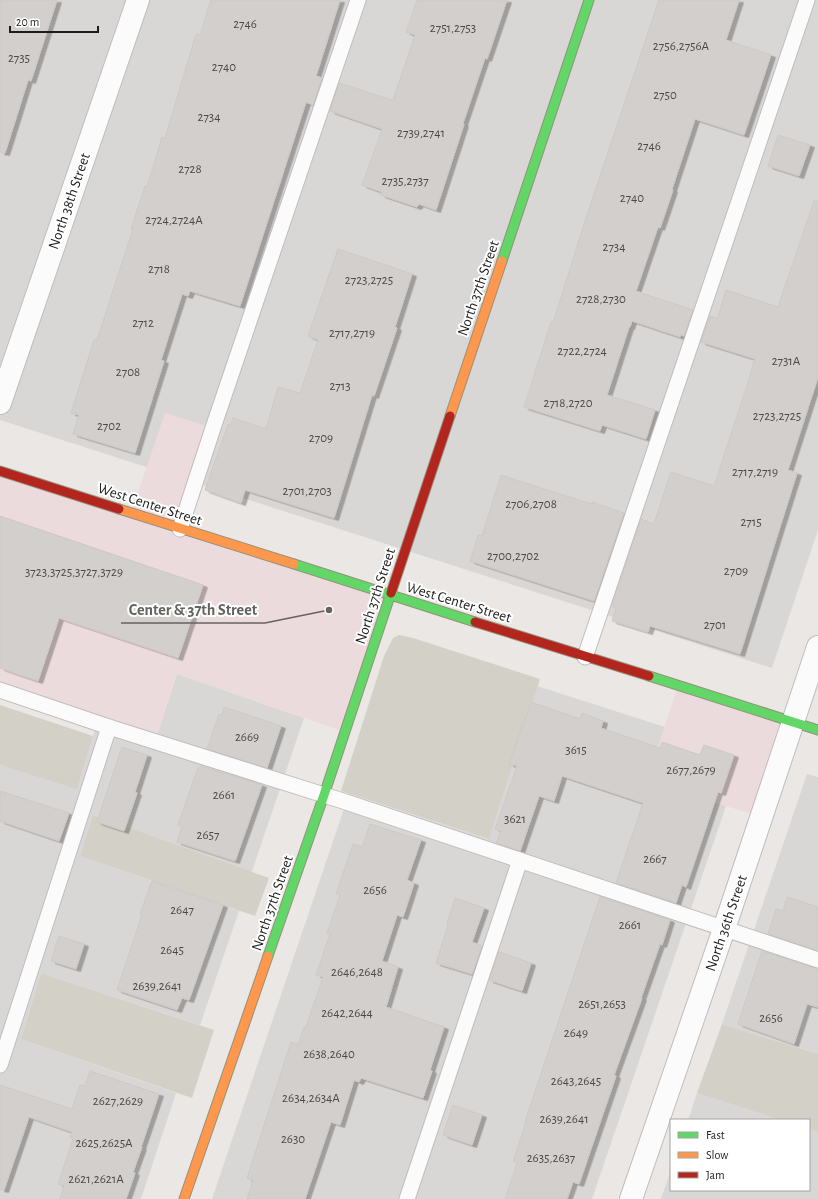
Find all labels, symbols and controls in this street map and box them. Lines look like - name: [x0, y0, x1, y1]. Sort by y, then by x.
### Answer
- scale bar: [10, 8, 98, 34]
- text: 20 m: [16, 16, 39, 28]
- house number: 2746: [233, 18, 257, 31]
- house number: 2751,2753: [430, 22, 476, 35]
- house number: 2756,2756A: [653, 40, 710, 53]
- house number: 2735: [8, 52, 30, 65]
- house number: 2740: [212, 61, 236, 74]
- house number: 2750: [653, 89, 677, 102]
- house number: 2734: [198, 111, 220, 124]
- house number: 2739,2741: [397, 127, 445, 140]
- house number: 2746: [637, 140, 661, 153]
- street label: North 38th Street: [46, 151, 93, 251]
- house number: 2728: [178, 163, 202, 176]
- house number: 2735,2737: [381, 175, 429, 188]
- house number: 2740: [620, 192, 644, 205]
- house number: 2724,2724A: [145, 214, 203, 227]
- street label: North 37th Street: [455, 238, 502, 338]
- house number: 2734: [603, 241, 625, 254]
- house number: 2718: [148, 263, 170, 276]
- house number: 2723,2725: [345, 274, 393, 287]
- house number: 2728,2730: [576, 293, 626, 306]
- house number: 2712: [132, 317, 154, 330]
- house number: 2717,2719: [329, 327, 375, 340]
- house number: 2722,2724: [557, 345, 607, 358]
- house number: 2731A: [772, 355, 801, 368]
- house number: 2708: [116, 366, 140, 379]
- house number: 2713: [329, 380, 351, 393]
- house number: 2718,2720: [543, 397, 593, 410]
- house number: 2723,2725: [753, 410, 801, 423]
- house number: 2702: [97, 420, 121, 433]
- house number: 2709: [309, 432, 333, 445]
- house number: 2717,2719: [732, 466, 778, 479]
- street label: West Center Street: [96, 481, 204, 528]
- house number: 2701,2703: [282, 485, 332, 498]
- house number: 2706,2708: [505, 498, 557, 511]
- house number: 2715: [740, 516, 762, 529]
- street label: North 37th Street: [353, 546, 398, 646]
- house number: 2700,2702: [487, 550, 539, 563]
- house number: 2709: [724, 565, 748, 578]
- house number: 3723,3725,3727,3729: [25, 566, 123, 579]
- street label: West Center Street: [405, 579, 513, 626]
- callout: Center & 37th Street: [121, 595, 265, 623]
- text: Center & 37th Street: [129, 602, 258, 618]
- house number: 2701: [704, 619, 726, 632]
- house number: 2669: [235, 731, 259, 744]
- house number: 3615: [565, 744, 587, 757]
- house number: 2677,2679: [666, 764, 716, 777]
- house number: 2661: [213, 789, 235, 802]
- house number: 3621: [504, 813, 526, 826]
- house number: 2657: [197, 829, 220, 842]
- street label: North 37th Street: [249, 853, 296, 953]
- house number: 2667: [643, 853, 667, 866]
- street label: North 36th Street: [703, 873, 750, 973]
- house number: 2656: [363, 884, 387, 897]
- house number: 2647: [170, 904, 194, 917]
- house number: 2661: [619, 919, 641, 932]
- house number: 2645: [160, 944, 184, 957]
- house number: 2646,2648: [331, 966, 383, 979]
- house number: 2639,2641: [132, 980, 182, 993]
- house number: 2651,2653: [578, 998, 626, 1011]
- house number: 2642,2644: [321, 1007, 373, 1020]
- house number: 2656: [759, 1012, 783, 1025]
- house number: 2649: [564, 1027, 588, 1040]
- house number: 2638,2640: [303, 1048, 355, 1061]
- house number: 2643,2645: [551, 1075, 601, 1088]
- house number: 2634,2634A: [282, 1092, 340, 1105]
- house number: 2627,2629: [93, 1095, 143, 1108]
- house number: 2639,2641: [539, 1113, 589, 1126]
- legend: [670, 1119, 810, 1191]
- text: Fast: [706, 1129, 725, 1141]
- house number: 2630: [281, 1133, 305, 1146]
- house number: 2625,2625A: [75, 1137, 133, 1150]
- text: Slow: [706, 1149, 728, 1161]
- house number: 2635,2637: [527, 1152, 576, 1165]
- text: Jam: [706, 1169, 725, 1181]
- house number: 2621,2621A: [68, 1173, 124, 1186]

